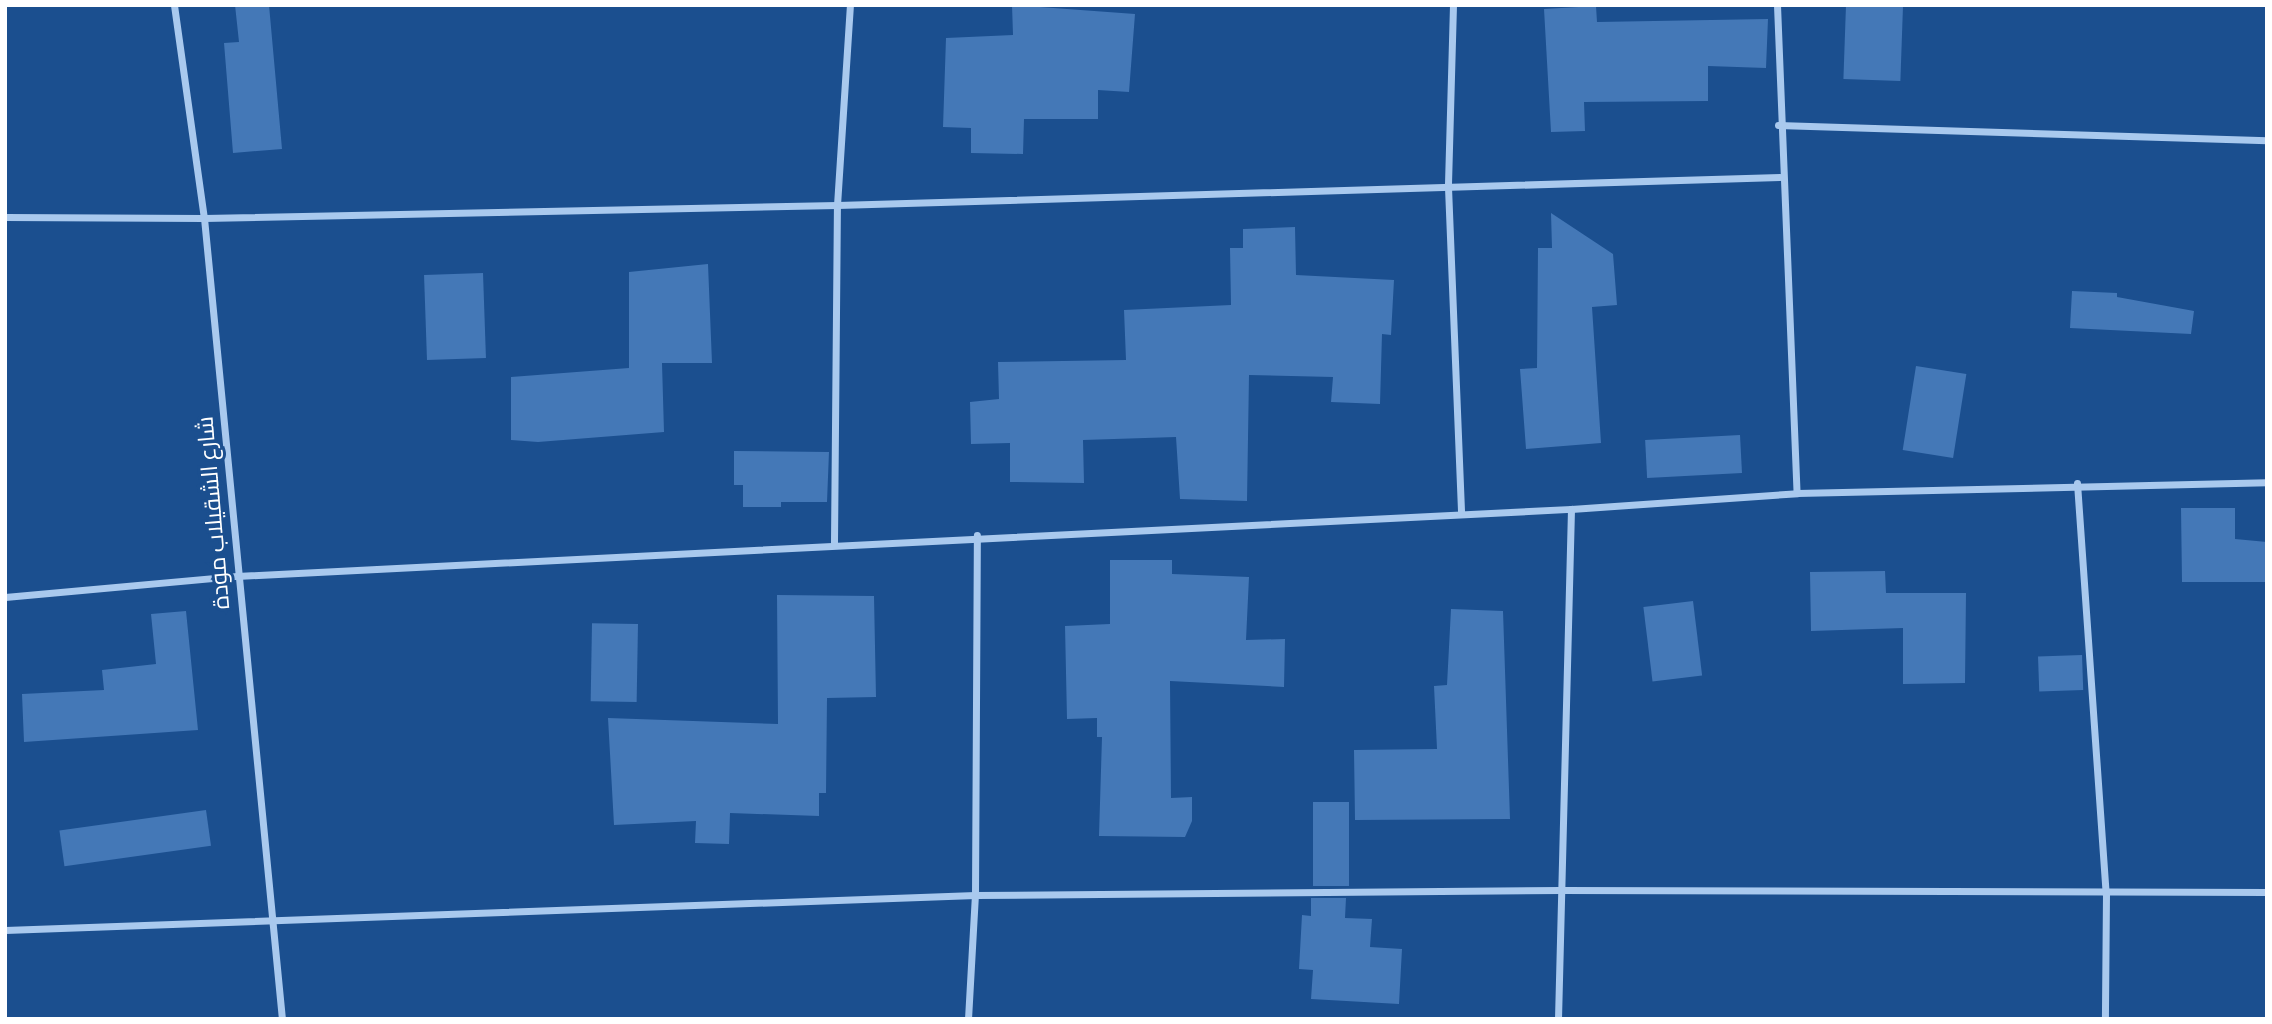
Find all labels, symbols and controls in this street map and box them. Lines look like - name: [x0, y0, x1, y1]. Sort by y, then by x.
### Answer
- street label: شارع الشقيلاب مودة: [190, 415, 234, 611]

